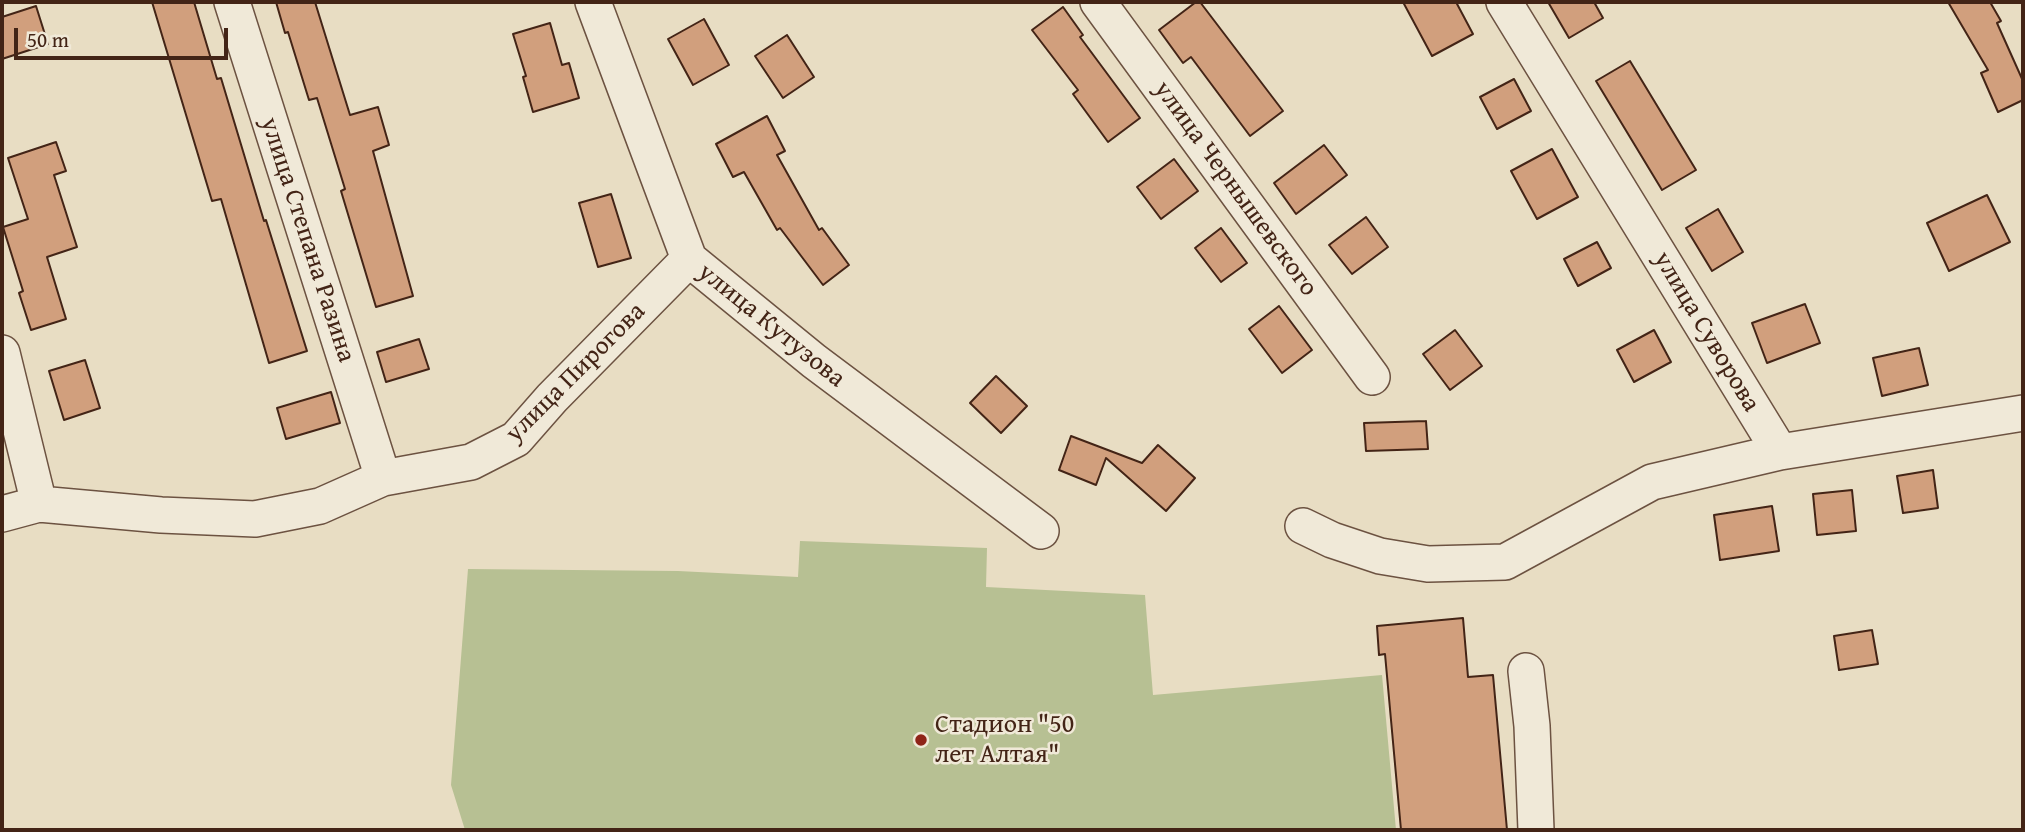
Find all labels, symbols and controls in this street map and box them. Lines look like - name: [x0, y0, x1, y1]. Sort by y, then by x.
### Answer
- scale bar: [18, 14, 231, 58]
- text: 50 m: [27, 24, 69, 55]
- street label: улица Чернышевского: [1146, 75, 1324, 303]
- street label: улица Степана Разина: [253, 114, 361, 366]
- street label: улица Суворова: [1646, 246, 1766, 418]
- street label: улица Кутузова: [691, 257, 851, 395]
- street label: улица Пирогова: [500, 297, 652, 449]
- place label: Стадион "50 лет Алтая": [935, 709, 1074, 770]
- marker: Стадион "50 лет Алтая": [913, 732, 929, 748]

